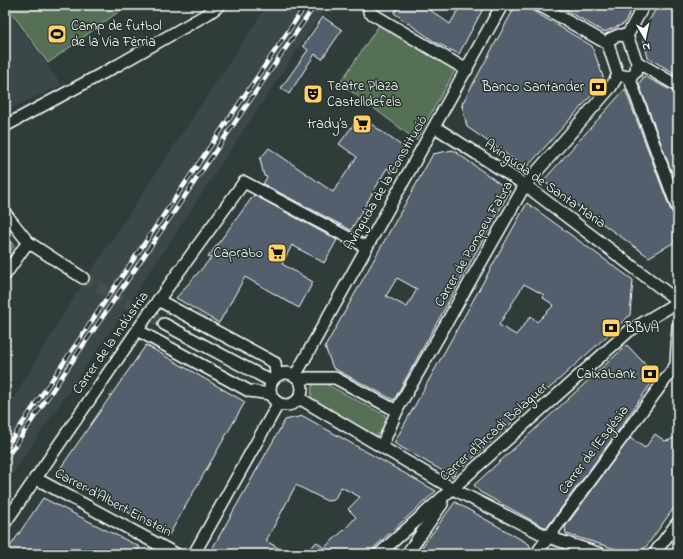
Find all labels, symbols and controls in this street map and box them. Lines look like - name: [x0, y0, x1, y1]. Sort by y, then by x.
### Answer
- place label: Camp de futbol de la Via Fèrria: [71, 16, 162, 53]
- north arrow: [625, 18, 665, 58]
- sports icon: Camp de futbol de la Via Fèrria: [46, 23, 68, 45]
- text: N: [641, 38, 651, 55]
- place label: Teatre Plaza Castelldefels: [327, 76, 401, 113]
- bank icon: Banco Santander: [587, 76, 609, 98]
- place label: Banco Santander: [481, 77, 585, 98]
- theatre icon: Teatre Plaza Castelldefels: [302, 83, 324, 105]
- street label: Avinguda de la Constitució: [339, 112, 434, 255]
- supermarket icon: trady’s: [351, 113, 373, 135]
- place label: trady’s: [307, 114, 348, 136]
- street label: Avinguda de Santa Maria: [479, 134, 610, 235]
- street label: Carrer de Pompeu Fabra: [429, 177, 519, 311]
- supermarket icon: Caprabo: [266, 242, 288, 264]
- place label: Caprabo: [214, 243, 263, 264]
- street label: Carrer de la Indústria: [68, 287, 154, 399]
- bank icon: BBVA: [600, 317, 622, 339]
- place label: BBVA: [624, 318, 659, 339]
- bank icon: Caixabank: [639, 363, 661, 385]
- place label: Caixabank: [576, 364, 637, 385]
- street label: Carrer d'Arcadi Balaguer: [435, 377, 554, 487]
- street label: Carrer de l'Església: [554, 401, 635, 500]
- street label: Carrer d'Albert Einstein: [51, 463, 175, 543]

